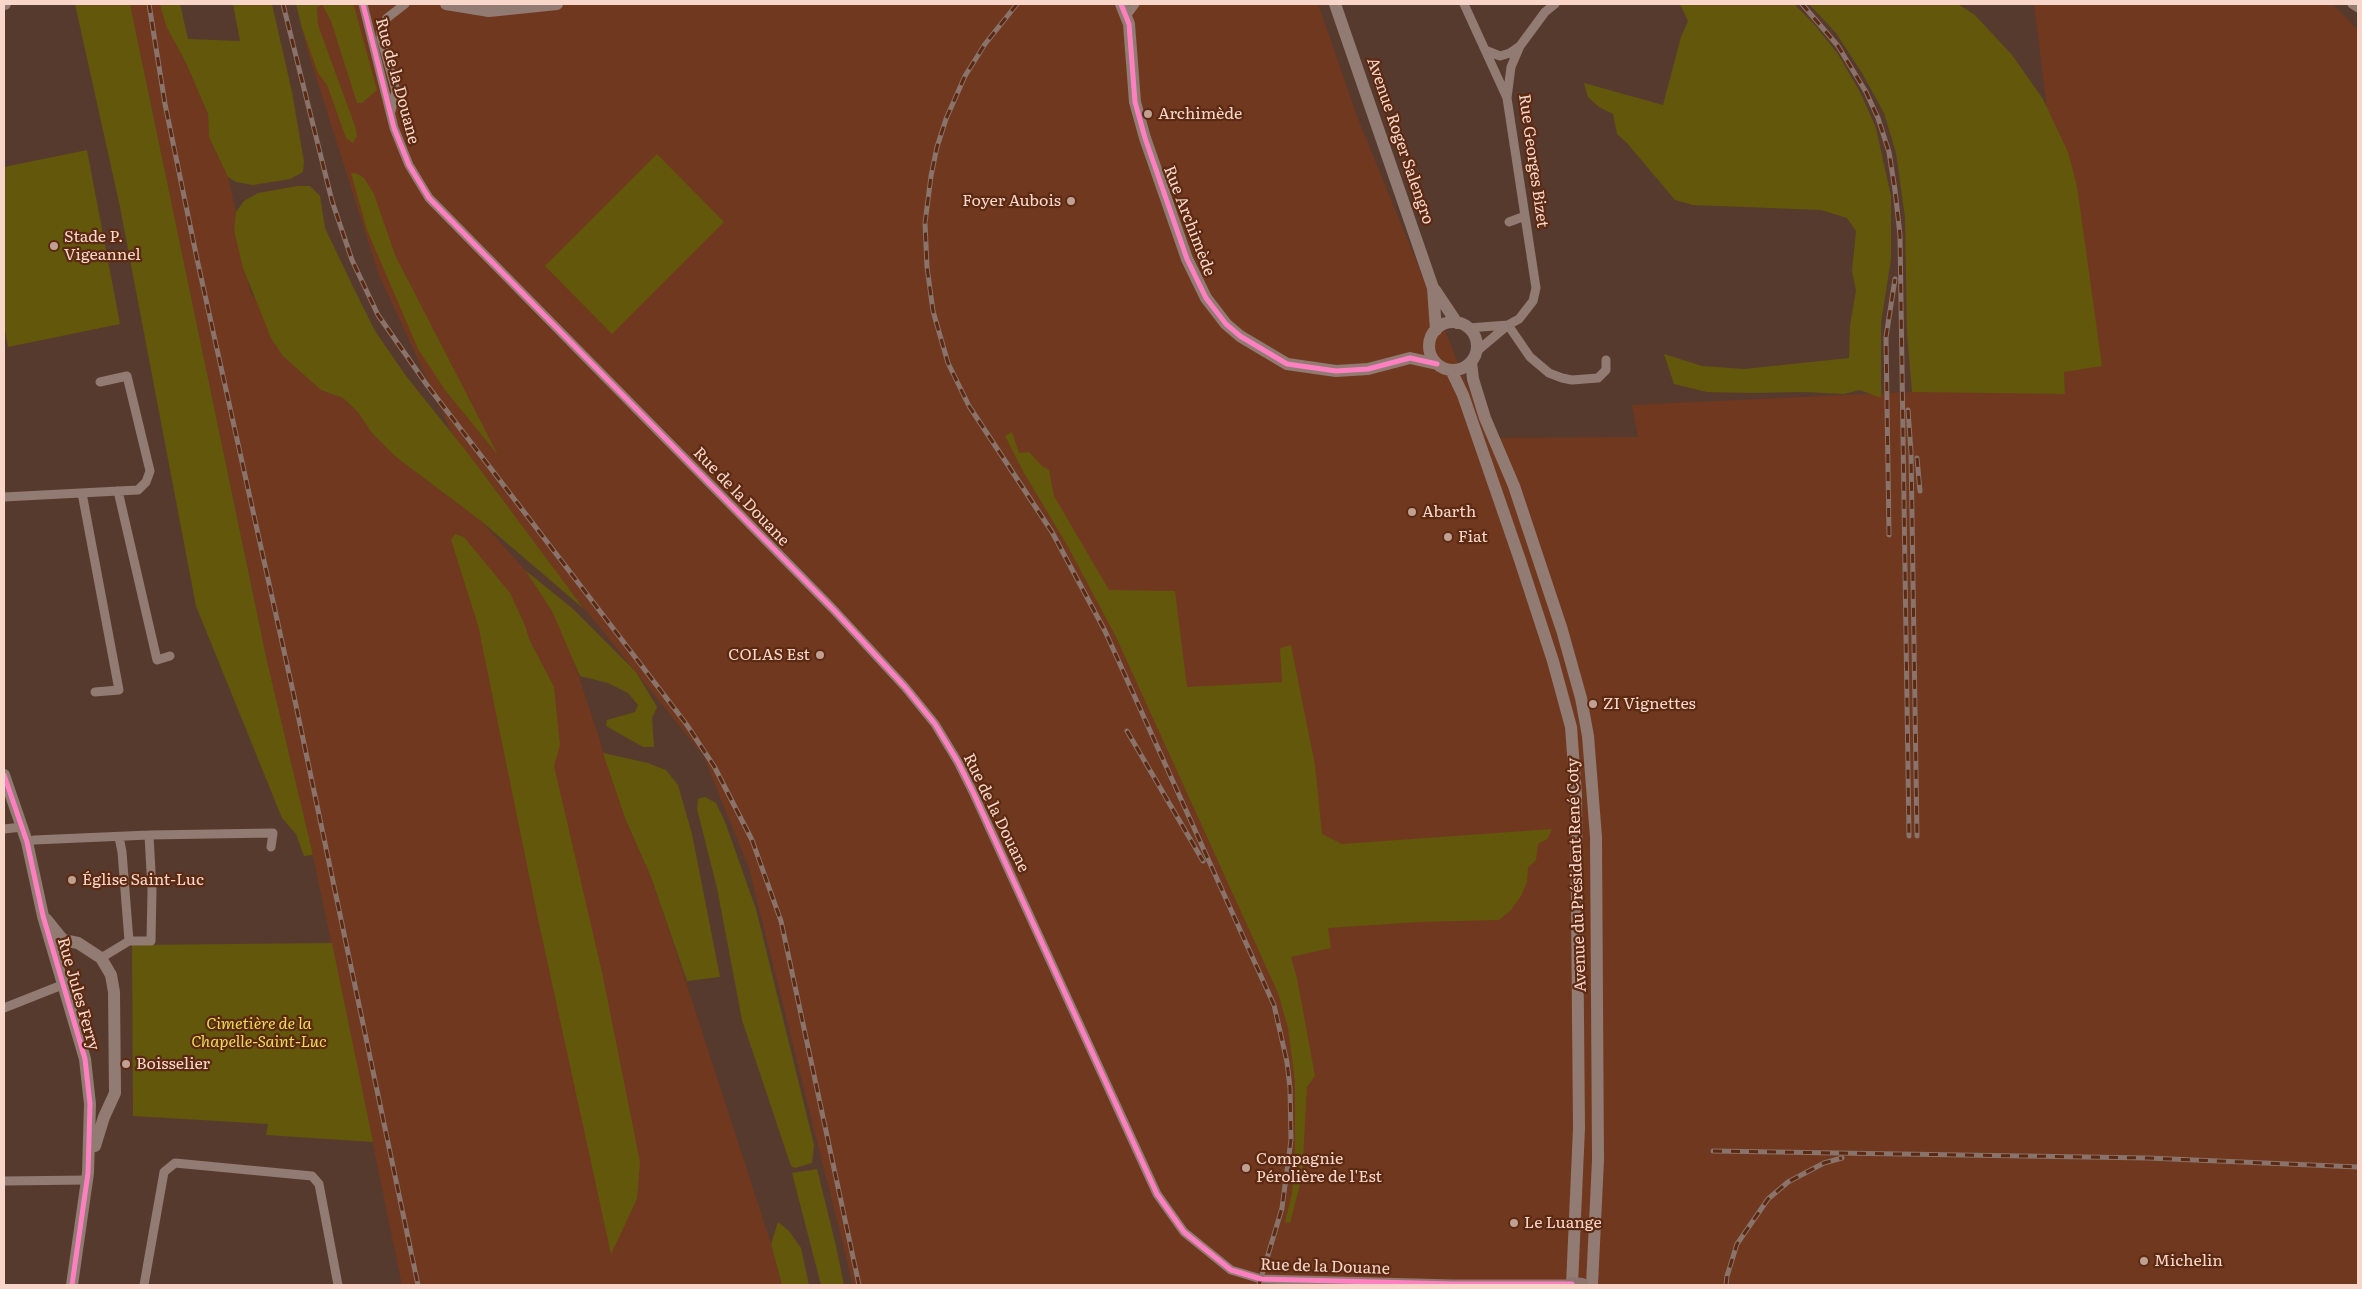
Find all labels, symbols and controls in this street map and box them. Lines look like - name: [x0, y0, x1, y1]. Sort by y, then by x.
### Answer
- street label: Rue de la Douane: [371, 16, 423, 146]
- street label: Avenue Roger Salengro: [1362, 55, 1438, 227]
- street label: Rue Georges Bizet: [1514, 93, 1552, 229]
- place label: Archimède: [1158, 104, 1242, 124]
- marker: Archimède: [1142, 108, 1154, 120]
- street label: Rue Archimède: [1159, 163, 1219, 279]
- place label: Foyer Aubois: [962, 191, 1061, 211]
- marker: Foyer Aubois: [1065, 195, 1077, 207]
- place label: Stade P. Vigeannel: [64, 227, 141, 265]
- marker: Stade P. Vigeannel: [48, 240, 60, 252]
- street label: Rue de la Douane: [689, 444, 793, 550]
- place label: Abarth: [1422, 502, 1476, 522]
- marker: Abarth: [1406, 506, 1418, 518]
- place label: Fiat: [1458, 527, 1488, 547]
- marker: Fiat: [1442, 531, 1454, 543]
- place label: COLAS Est: [728, 645, 810, 665]
- marker: COLAS Est: [814, 649, 826, 661]
- place label: ZI Vignettes: [1603, 694, 1696, 714]
- marker: ZI Vignettes: [1587, 698, 1599, 710]
- street label: Rue de la Douane: [959, 750, 1033, 876]
- street label: Avenue du Président René Coty: [1563, 757, 1591, 993]
- place label: Église Saint-Luc: [82, 870, 204, 890]
- marker: Église Saint-Luc: [66, 874, 78, 886]
- street label: Rue Jules Ferry: [53, 935, 103, 1053]
- park label: Cimetière de la Chapelle-Saint-Luc: [191, 1014, 327, 1052]
- place label: Boisselier: [136, 1054, 210, 1074]
- marker: Boisselier: [120, 1058, 132, 1070]
- place label: Compagnie Pérolière de l'Est: [1256, 1149, 1382, 1187]
- marker: Compagnie Pérolière de l'Est: [1240, 1162, 1252, 1174]
- place label: Le Luange: [1524, 1213, 1602, 1233]
- marker: Le Luange: [1508, 1217, 1520, 1229]
- place label: Michelin: [2154, 1251, 2223, 1271]
- street label: Rue de la Douane: [1260, 1255, 1390, 1279]
- marker: Michelin: [2138, 1255, 2150, 1267]

